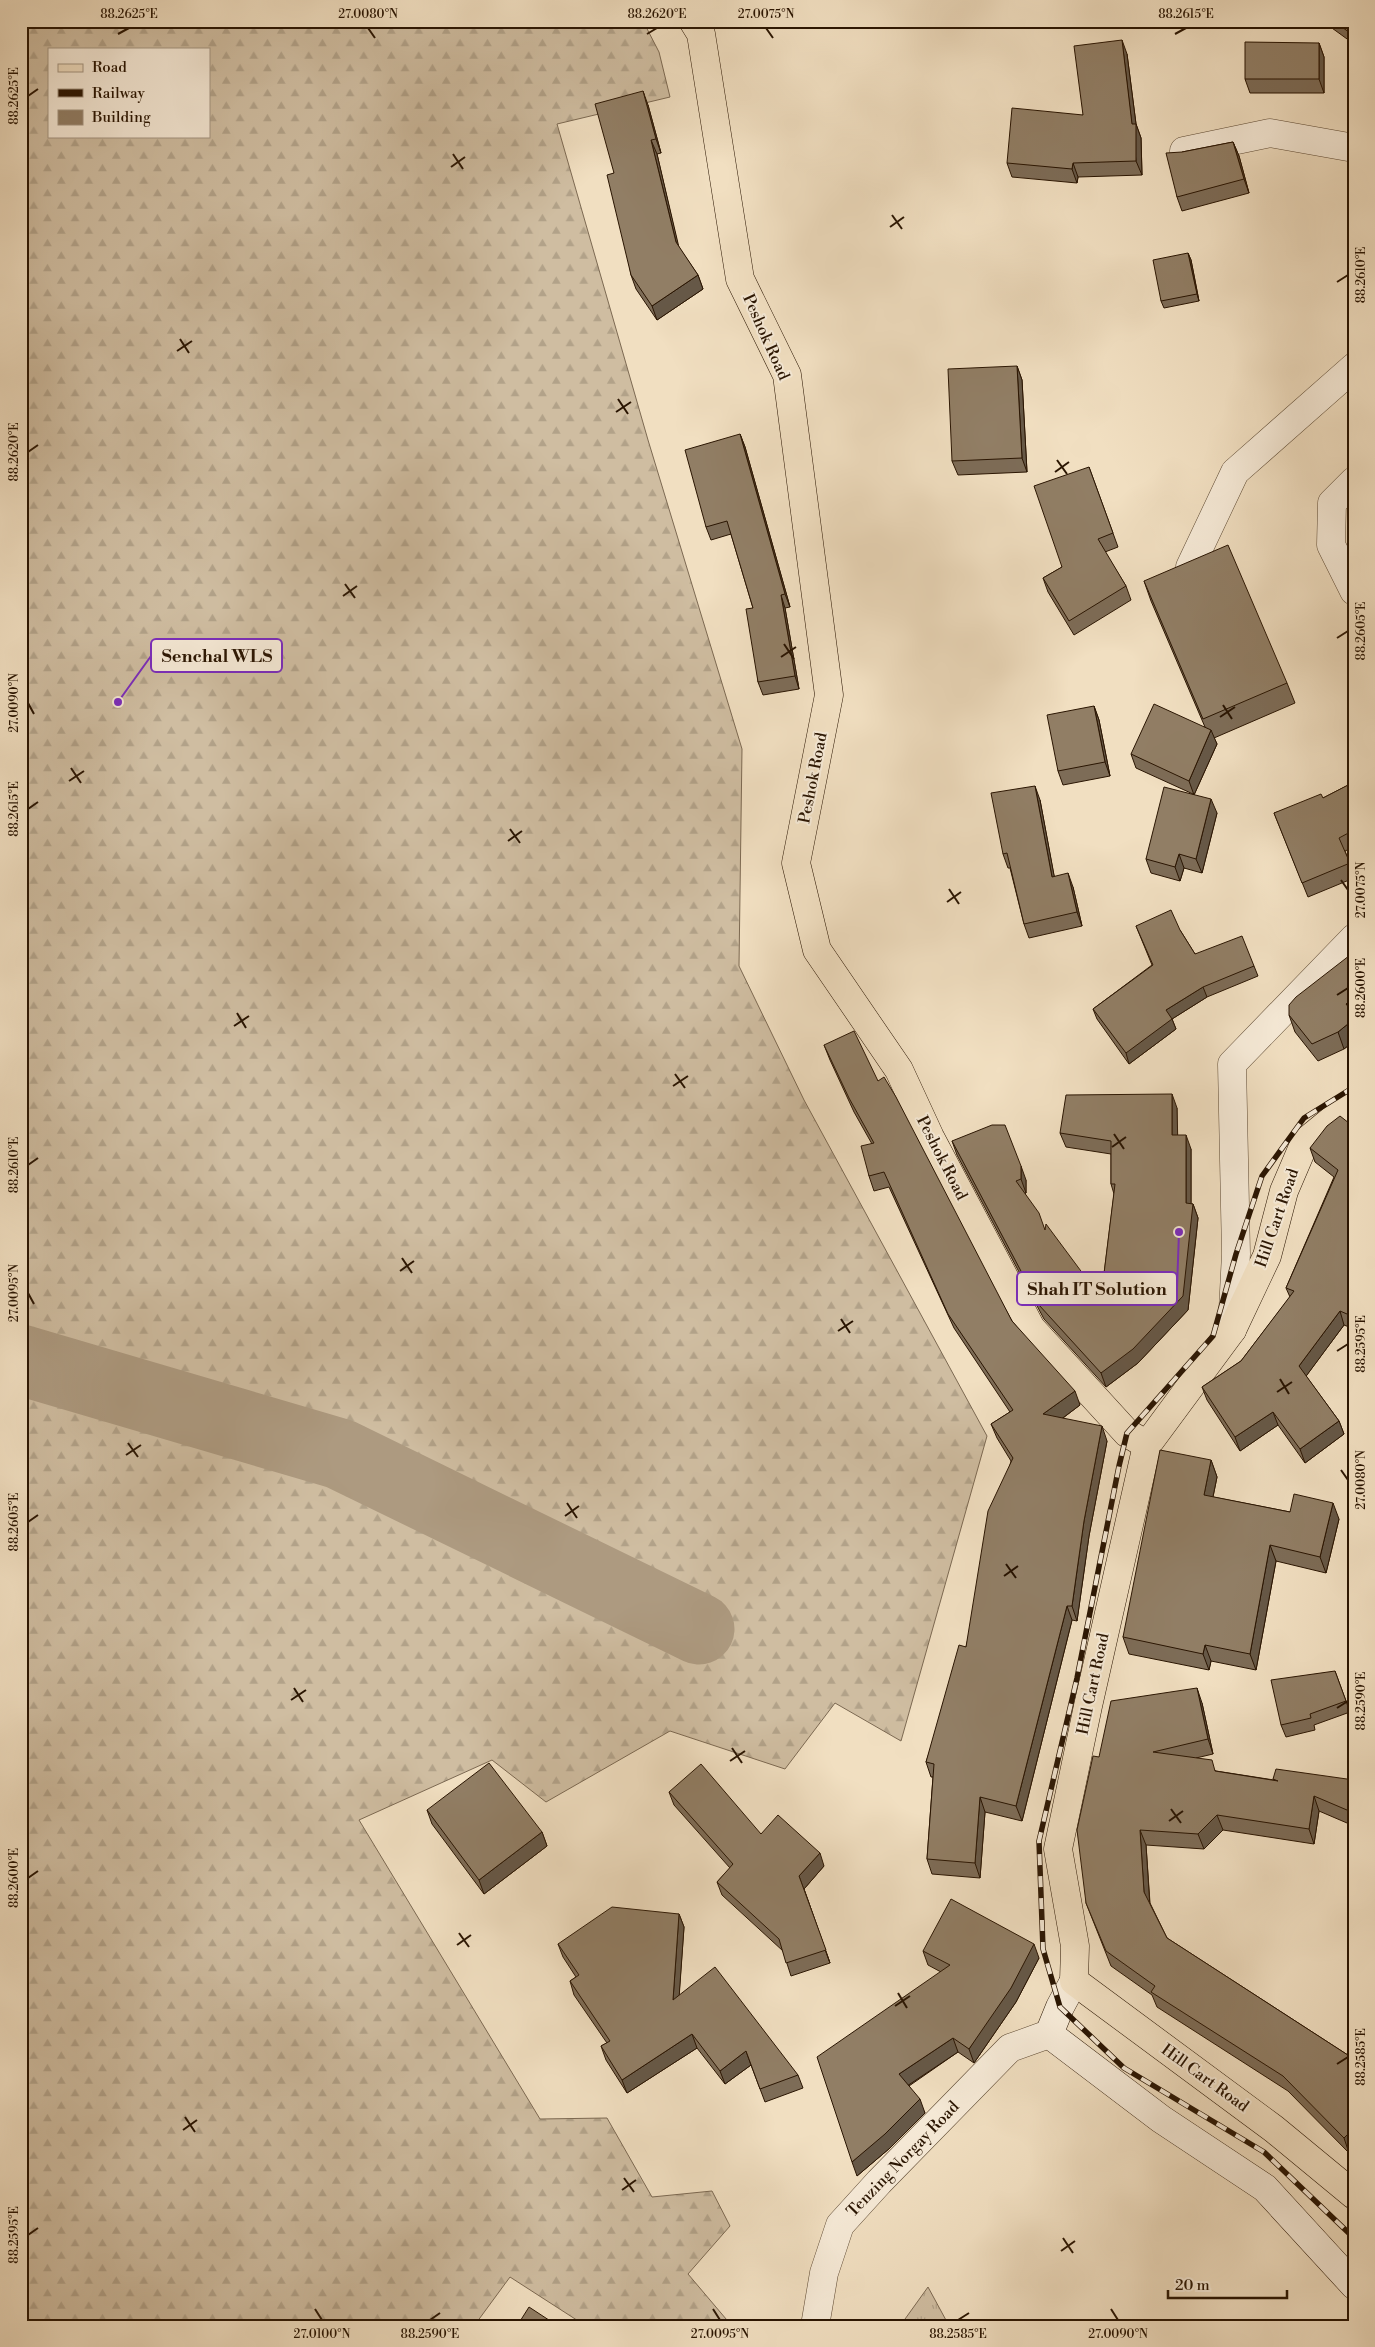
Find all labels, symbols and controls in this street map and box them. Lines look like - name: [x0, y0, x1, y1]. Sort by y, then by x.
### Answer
- text: 88.2625°E: [100, 7, 158, 22]
- text: 27.0080°N: [338, 7, 398, 22]
- text: 88.2620°E: [628, 7, 686, 22]
- text: 27.0075°N: [738, 7, 794, 22]
- text: 88.2615°E: [1158, 7, 1214, 22]
- legend: [48, 48, 210, 138]
- text: Road: [92, 58, 127, 77]
- text: 88.2625°E: [7, 67, 22, 125]
- text: Railway: [92, 84, 146, 103]
- text: Building: [91, 108, 151, 127]
- text: 88.2610°E: [1354, 247, 1369, 303]
- street label: Peshok Road: [738, 291, 794, 383]
- text: 88.2620°E: [7, 423, 22, 481]
- text: 88.2605°E: [1354, 602, 1369, 660]
- callout: Senchal WLS: [151, 639, 282, 672]
- text: Senchal WLS: [162, 645, 272, 668]
- text: 27.0090°N: [7, 673, 22, 733]
- street label: Peshok Road: [794, 731, 832, 825]
- text: 88.2615°E: [7, 781, 22, 837]
- text: 27.0075°N: [1354, 862, 1369, 918]
- text: 88.2600°E: [1354, 958, 1369, 1018]
- street label: Peshok Road: [912, 1112, 972, 1204]
- text: 88.2610°E: [7, 1137, 22, 1193]
- street label: Hill Cart Road: [1251, 1166, 1303, 1270]
- text: 27.0095°N: [7, 1264, 22, 1322]
- callout: Shah IT Solution: [1017, 1272, 1177, 1305]
- text: Shah IT Solution: [1027, 1278, 1167, 1301]
- text: 88.2595°E: [1354, 1315, 1369, 1373]
- text: 27.0080°N: [1354, 1450, 1369, 1510]
- text: 88.2605°E: [7, 1493, 22, 1551]
- street label: Hill Cart Road: [1072, 1631, 1114, 1737]
- text: 88.2590°E: [1354, 1672, 1369, 1730]
- text: 88.2600°E: [7, 1848, 22, 1908]
- text: 88.2585°E: [1354, 2028, 1369, 2086]
- street label: Hill Cart Road: [1157, 2040, 1253, 2116]
- street label: Tenzing Norgay Road: [843, 2097, 963, 2221]
- text: 88.2595°E: [7, 2206, 22, 2264]
- scale bar: [1168, 2267, 1286, 2299]
- text: 20 m: [1175, 2276, 1210, 2295]
- text: 27.0100°N: [294, 2327, 350, 2342]
- text: 88.2590°E: [401, 2327, 459, 2342]
- text: 27.0095°N: [691, 2327, 749, 2342]
- text: 88.2585°E: [929, 2327, 987, 2342]
- text: 27.0090°N: [1088, 2327, 1148, 2342]

